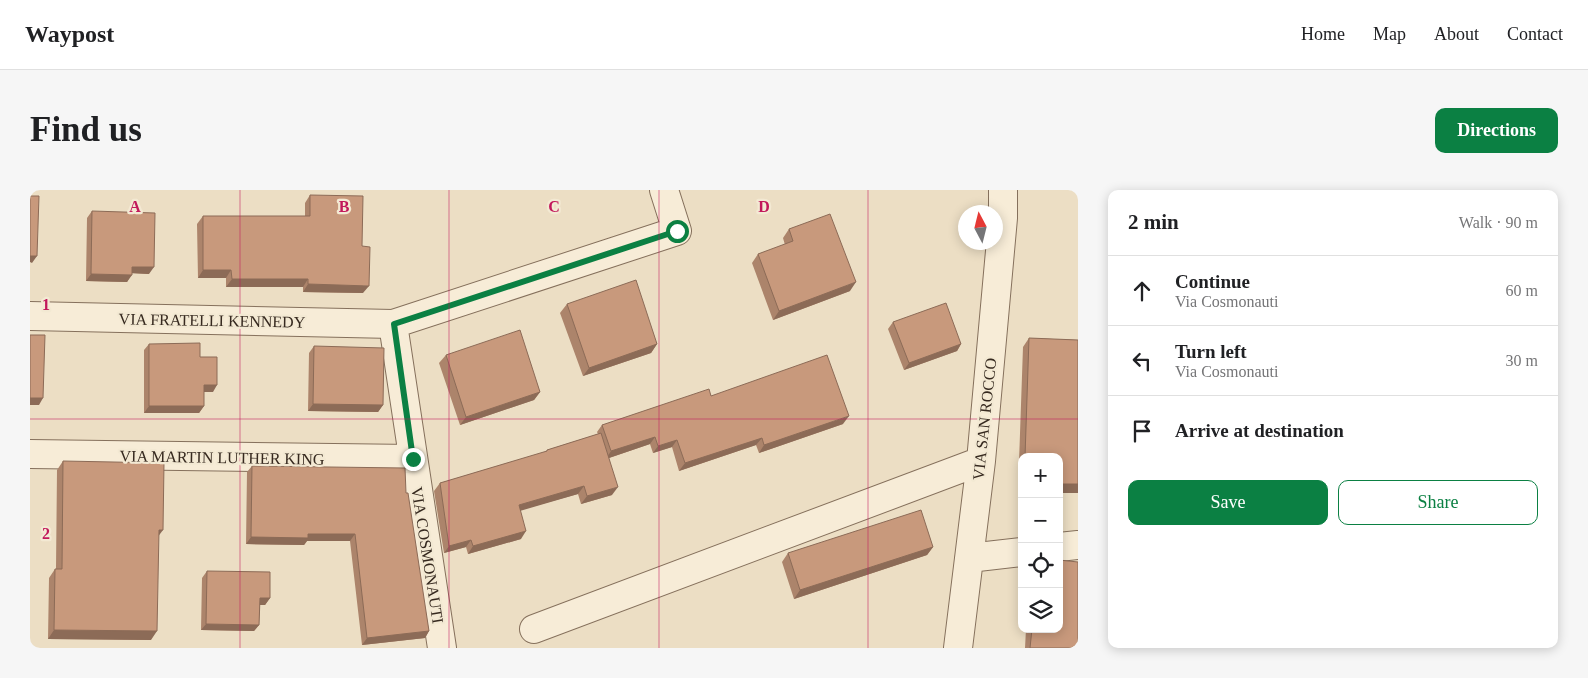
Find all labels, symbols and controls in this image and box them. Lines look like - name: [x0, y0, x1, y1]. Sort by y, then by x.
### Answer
- text: Waypost: [25, 21, 114, 47]
- text: Home: [1301, 24, 1345, 44]
- text: Map: [1373, 24, 1406, 44]
- text: About: [1434, 24, 1479, 44]
- text: Contact: [1507, 24, 1563, 44]
- button: Directions: [1435, 108, 1558, 153]
- text: Find us: [30, 110, 142, 149]
- text: A: [129, 198, 141, 215]
- text: B: [339, 198, 350, 215]
- text: C: [548, 198, 560, 215]
- text: D: [758, 198, 770, 215]
- north arrow: [958, 205, 1003, 250]
- text: 2 min: [1128, 210, 1179, 234]
- text: Walk · 90 m: [1459, 214, 1538, 231]
- route start: [666, 220, 689, 243]
- text: Continue: [1175, 271, 1250, 292]
- icon: ahead: [1128, 277, 1156, 305]
- text: 60 m: [1506, 282, 1538, 299]
- text: Via Cosmonauti: [1175, 293, 1278, 310]
- text: 1: [42, 296, 50, 313]
- street label: VIA FRATELLI KENNEDY: [119, 310, 306, 331]
- text: Turn left: [1175, 341, 1247, 362]
- icon: left: [1128, 347, 1156, 375]
- text: 30 m: [1506, 352, 1538, 369]
- street label: VIA SAN ROCCO: [970, 357, 999, 481]
- text: Via Cosmonauti: [1175, 363, 1278, 380]
- icon: arrive: [1128, 417, 1156, 445]
- text: Arrive at destination: [1175, 420, 1344, 441]
- street label: VIA MARTIN LUTHER KING: [119, 447, 325, 468]
- route end: [402, 448, 425, 471]
- map controls: [1018, 453, 1063, 633]
- button: +: [1018, 453, 1063, 498]
- button: Save: [1128, 480, 1328, 525]
- button: Share: [1338, 480, 1538, 525]
- street label: VIA COSMONAUTI: [408, 485, 447, 625]
- button: −: [1018, 498, 1063, 543]
- text: 2: [42, 525, 50, 542]
- button: locate: [1018, 543, 1063, 588]
- button: layers: [1018, 588, 1063, 633]

